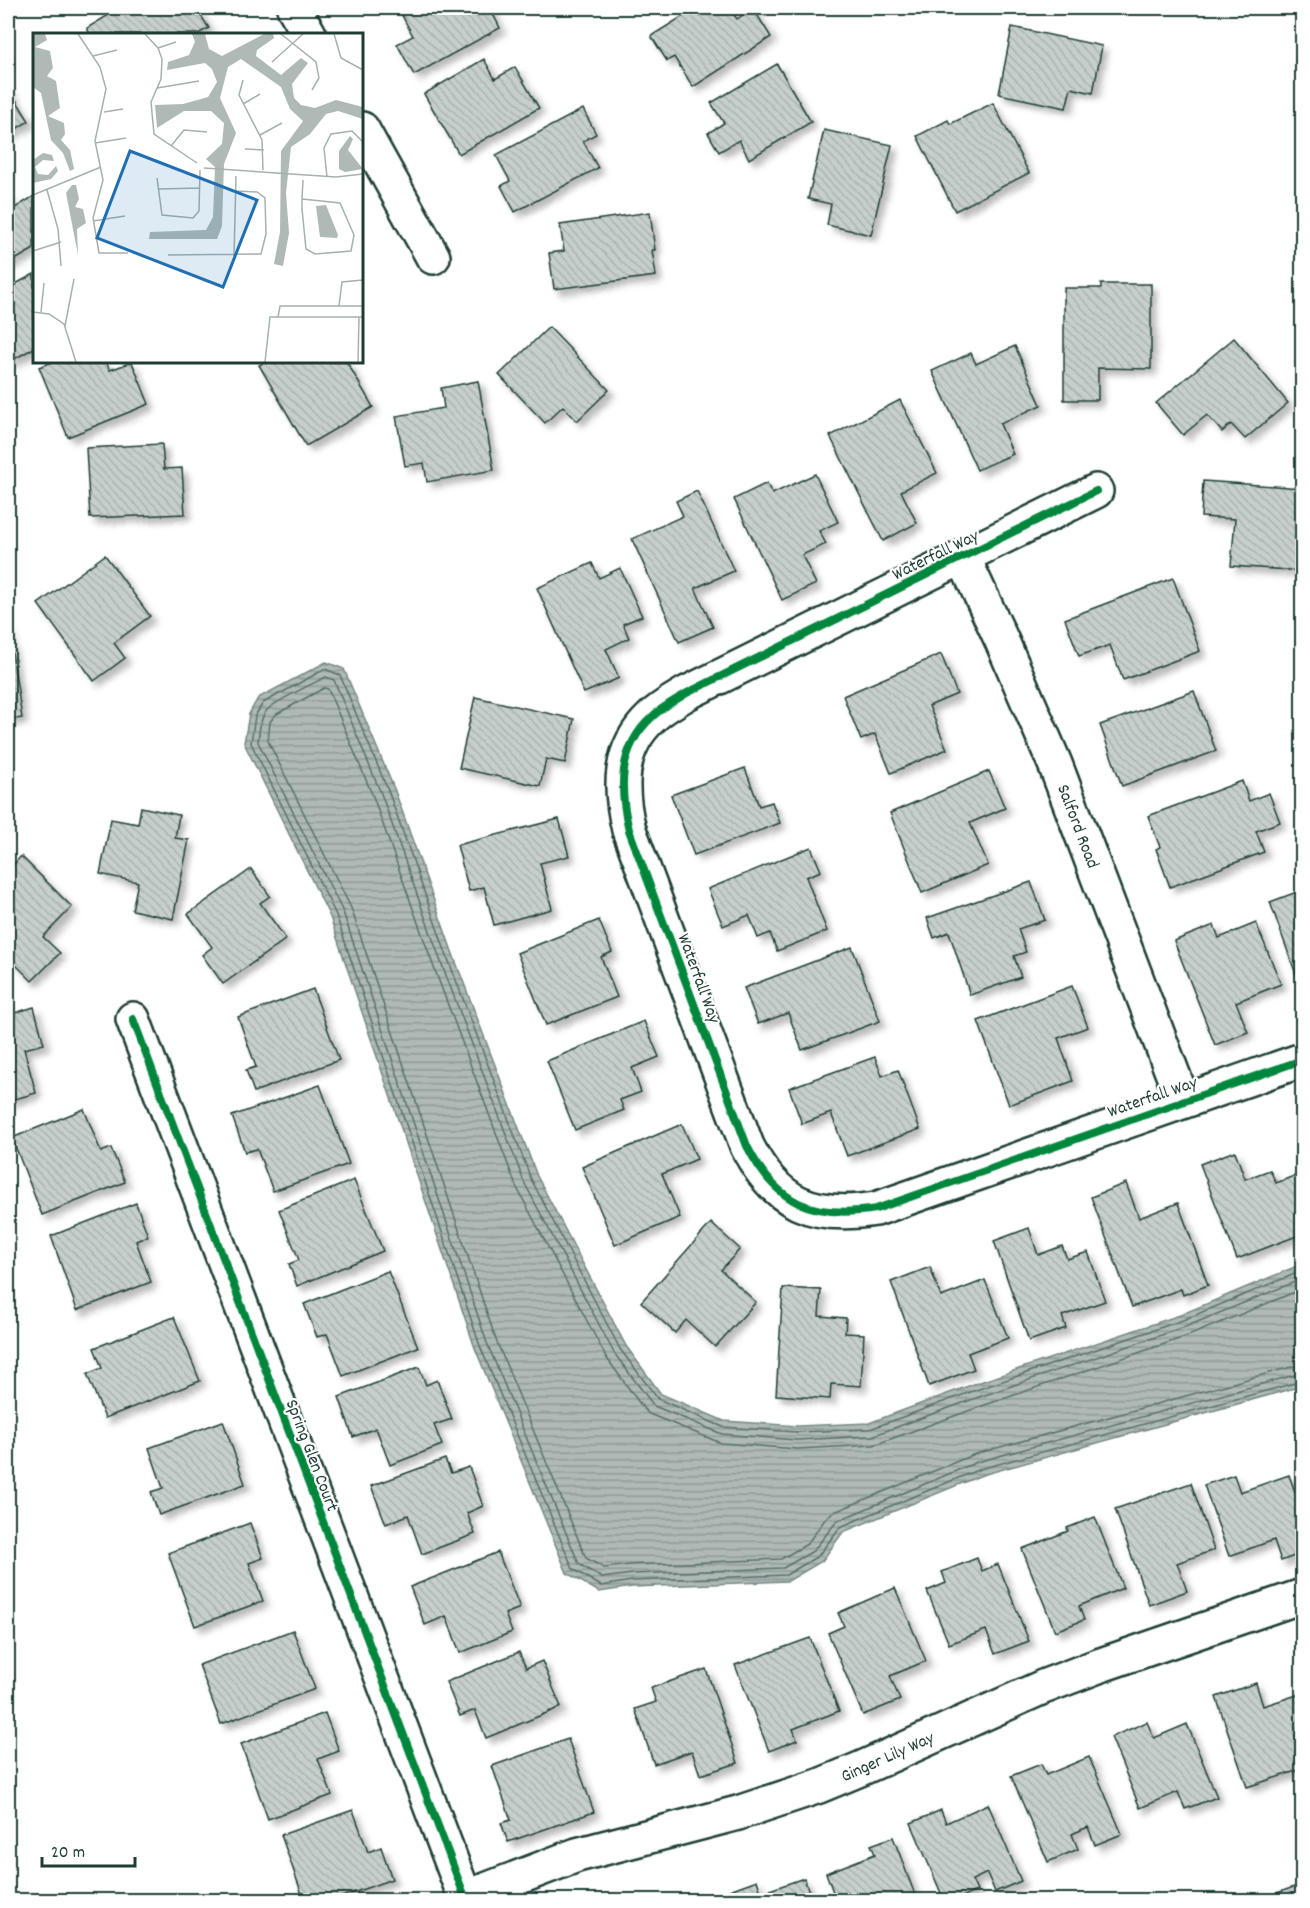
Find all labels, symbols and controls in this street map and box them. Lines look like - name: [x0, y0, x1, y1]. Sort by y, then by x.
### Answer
- inset map: [33, 33, 363, 363]
- street label: Waterfall Way: [889, 524, 984, 588]
- street label: Salford Road: [1049, 781, 1104, 872]
- street label: Waterfall Way: [670, 931, 726, 1028]
- street label: Waterfall Way: [1105, 1071, 1202, 1125]
- street label: Spring Glen Court: [278, 1396, 344, 1516]
- street label: Ginger Lily Way: [837, 1726, 939, 1790]
- scale bar: [42, 1830, 135, 1868]
- text: 20 m: [51, 1841, 85, 1866]

